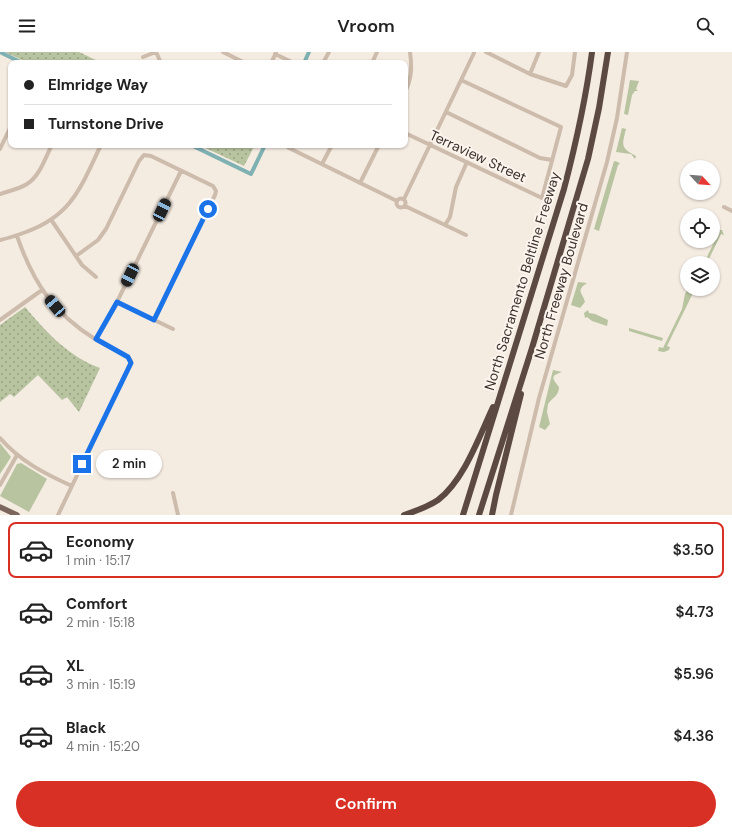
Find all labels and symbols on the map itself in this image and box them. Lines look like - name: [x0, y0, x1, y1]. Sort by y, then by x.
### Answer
- street label: Terraview Street: [427, 126, 529, 186]
- north arrow: [680, 160, 720, 200]
- street label: North Sacramento Beltline Freeway: [480, 169, 564, 392]
- car: [151, 197, 173, 223]
- route start: [199, 200, 217, 218]
- street label: North Freeway Boulevard: [530, 201, 592, 361]
- car: [119, 262, 141, 288]
- car: [43, 293, 67, 319]
- callout: 2 min: [96, 450, 162, 478]
- route end: [73, 455, 91, 473]

